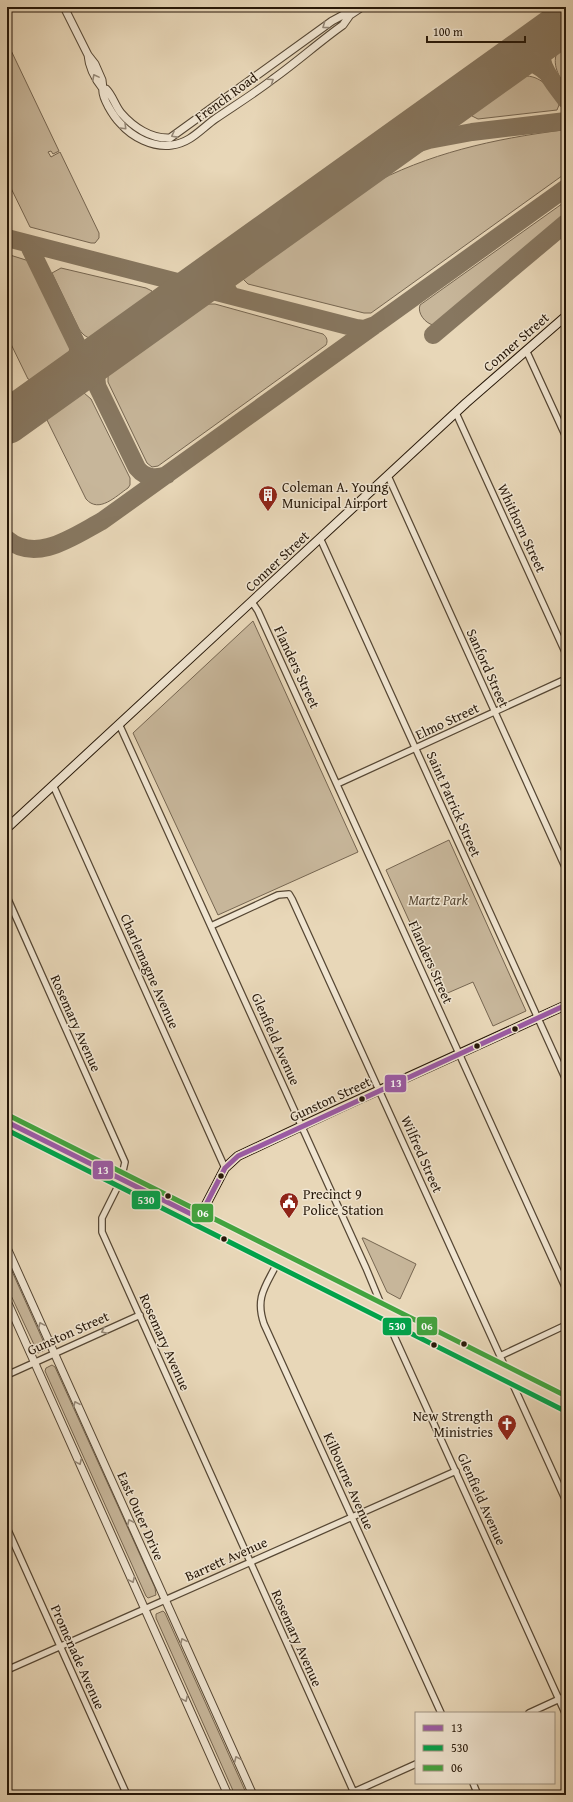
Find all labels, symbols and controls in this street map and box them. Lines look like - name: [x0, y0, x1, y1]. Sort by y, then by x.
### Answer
- scale bar: [427, 18, 525, 44]
- one-way arrow: [322, 21, 329, 28]
- text: 100 m: [433, 23, 463, 40]
- street label: French Road: [191, 67, 262, 127]
- one-way arrow: [92, 74, 100, 82]
- one-way arrow: [267, 78, 274, 86]
- one-way arrow: [119, 122, 127, 130]
- one-way arrow: [171, 130, 178, 138]
- street label: Conner Street: [479, 308, 553, 376]
- place label: Coleman A. Young Municipal Airport: [282, 477, 388, 513]
- street label: Whithorn Street: [493, 480, 551, 576]
- building icon: Coleman A. Young Municipal Airport: [257, 484, 279, 512]
- street label: Conner Street: [240, 526, 314, 596]
- street label: Flanders Street: [269, 622, 325, 712]
- street label: Sanford Street: [462, 625, 514, 711]
- street label: Elmo Street: [412, 698, 482, 744]
- street label: Saint Patrick Street: [422, 748, 486, 860]
- park label: Martz Park: [408, 890, 468, 910]
- street label: Charlemagne Avenue: [116, 910, 185, 1032]
- street label: Flanders Street: [404, 917, 458, 1007]
- street label: Rosemary Avenue: [46, 971, 107, 1075]
- street label: Glenfield Avenue: [247, 990, 305, 1089]
- unlabelled marker: [510, 1024, 520, 1034]
- unlabelled marker: [472, 1041, 482, 1051]
- street label: Gunston Street: [286, 1071, 374, 1127]
- line badge: 13: [384, 1074, 407, 1093]
- text: 13: [390, 1075, 402, 1091]
- unlabelled marker: [357, 1094, 367, 1104]
- street label: Wilfred Street: [396, 1112, 448, 1196]
- line badge: 13: [92, 1160, 114, 1180]
- text: 13: [97, 1162, 109, 1178]
- unlabelled marker: [216, 1171, 226, 1181]
- place label: Precinct 9 Police Station: [303, 1184, 384, 1220]
- line badge: 530: [131, 1190, 161, 1210]
- unlabelled marker: [163, 1191, 173, 1201]
- public building icon: Precinct 9 Police Station: [278, 1191, 300, 1219]
- text: 530: [137, 1192, 155, 1208]
- line badge: 06: [191, 1203, 214, 1223]
- text: 06: [197, 1205, 209, 1221]
- unlabelled marker: [219, 1234, 229, 1244]
- street label: Rosemary Avenue: [135, 1290, 196, 1394]
- street label: Gunston Street: [24, 1306, 112, 1360]
- line badge: 06: [416, 1316, 438, 1336]
- line badge: 530: [382, 1317, 412, 1336]
- text: 530: [388, 1318, 406, 1334]
- text: 06: [421, 1318, 433, 1334]
- one-way arrow: [38, 1322, 46, 1330]
- one-way arrow: [101, 1326, 108, 1334]
- unlabelled marker: [459, 1339, 469, 1349]
- unlabelled marker: [429, 1340, 439, 1350]
- one-way arrow: [73, 1400, 81, 1407]
- place label: New Strength Ministries: [413, 1406, 493, 1442]
- church icon: New Strength Ministries: [496, 1413, 518, 1441]
- street label: Kilbourne Avenue: [319, 1429, 380, 1533]
- street label: Glenfield Avenue: [453, 1450, 511, 1549]
- one-way arrow: [74, 1457, 82, 1465]
- street label: East Outer Drive: [113, 1468, 170, 1564]
- one-way arrow: [127, 1519, 135, 1527]
- street label: Barrett Avenue: [182, 1532, 271, 1586]
- one-way arrow: [127, 1576, 135, 1584]
- street label: Rosemary Avenue: [267, 1586, 328, 1690]
- street label: Promenade Avenue: [46, 1601, 110, 1713]
- one-way arrow: [180, 1637, 188, 1645]
- one-way arrow: [180, 1695, 188, 1702]
- legend: [415, 1712, 555, 1784]
- text: 13: [451, 1719, 463, 1736]
- text: 530: [451, 1739, 469, 1756]
- one-way arrow: [233, 1756, 241, 1763]
- text: 06: [451, 1759, 463, 1776]

